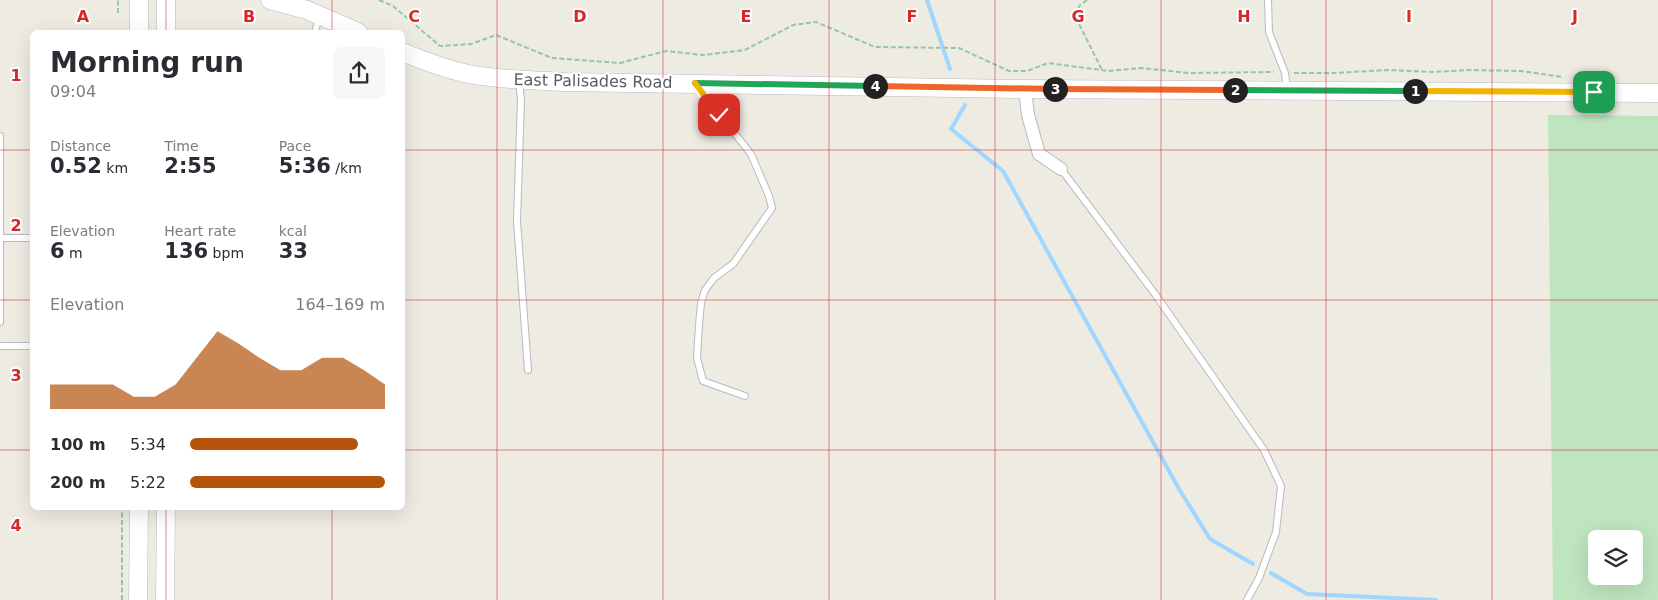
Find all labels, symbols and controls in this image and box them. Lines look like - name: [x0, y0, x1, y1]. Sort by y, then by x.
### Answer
- text: A: [77, 7, 90, 26]
- text: B: [243, 7, 255, 26]
- text: C: [408, 7, 420, 26]
- text: D: [573, 7, 587, 26]
- text: E: [741, 7, 751, 26]
- text: F: [907, 7, 917, 26]
- text: G: [1071, 7, 1085, 26]
- text: H: [1237, 7, 1251, 26]
- text: I: [1406, 7, 1412, 26]
- text: J: [1571, 7, 1578, 26]
- text: Morning run: [50, 46, 244, 79]
- button: share: [333, 47, 385, 99]
- text: 1: [10, 66, 22, 85]
- street label: East Palisades Road: [513, 70, 673, 92]
- pin: [1573, 71, 1615, 113]
- pin: 4: [862, 74, 888, 98]
- pin: 3: [1042, 76, 1068, 102]
- text: 4: [871, 78, 880, 94]
- pin: 2: [1222, 78, 1248, 102]
- pin: 1: [1402, 78, 1428, 104]
- icon: arrive: [1580, 78, 1608, 106]
- text: 3: [1051, 81, 1060, 97]
- text: 09:04: [50, 82, 96, 101]
- text: 2: [1231, 82, 1240, 98]
- text: 1: [1411, 83, 1420, 99]
- pin: [698, 94, 740, 136]
- icon: check: [705, 101, 733, 129]
- text: Distance: [50, 138, 111, 154]
- text: Time: [164, 138, 199, 154]
- text: Pace: [279, 138, 311, 154]
- text: 0.52: [50, 154, 102, 178]
- text: 2:55: [164, 154, 217, 178]
- text: 5:36: [279, 154, 331, 178]
- text: km: [102, 160, 128, 176]
- text: /km: [331, 160, 362, 176]
- text: 2: [10, 216, 22, 235]
- text: Elevation: [50, 223, 115, 239]
- text: Heart rate: [164, 223, 236, 239]
- text: kcal: [279, 223, 307, 239]
- text: 6: [50, 239, 65, 263]
- text: 136: [164, 239, 208, 263]
- text: 33: [279, 239, 308, 263]
- text: m: [65, 245, 83, 261]
- text: bpm: [208, 245, 244, 261]
- text: Elevation: [50, 295, 124, 314]
- text: 164–169 m: [295, 295, 385, 314]
- text: 3: [10, 366, 22, 385]
- text: 100 m: [50, 435, 106, 454]
- text: 5:34: [130, 435, 166, 454]
- text: 200 m: [50, 473, 106, 492]
- text: 5:22: [130, 473, 166, 492]
- text: 4: [10, 516, 22, 535]
- map controls: [1588, 530, 1643, 585]
- button: layers: [1588, 530, 1643, 585]

